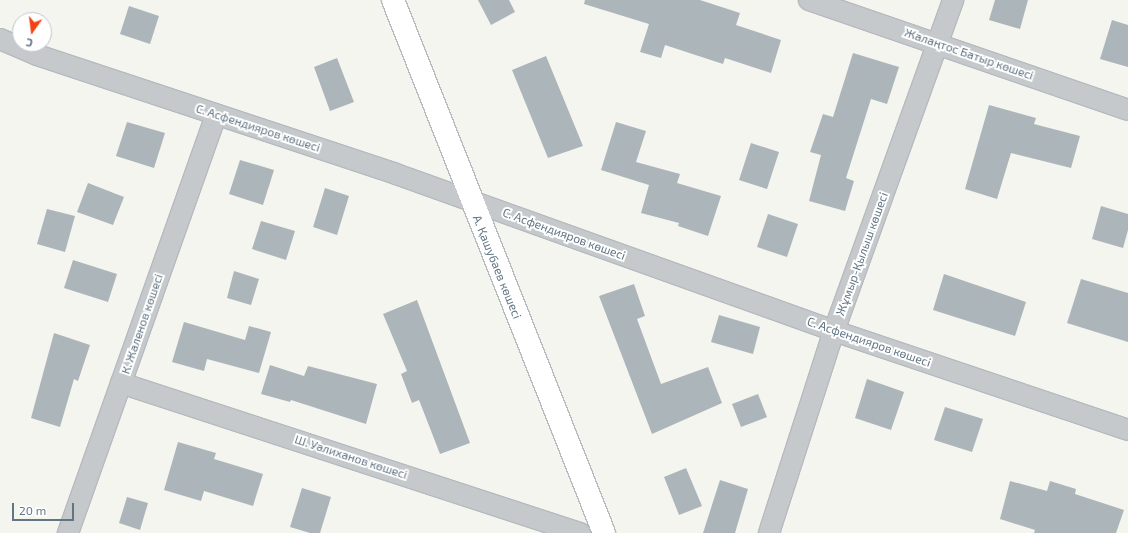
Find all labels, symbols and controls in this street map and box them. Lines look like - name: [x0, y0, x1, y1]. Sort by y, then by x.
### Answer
- north arrow: [12, 12, 52, 52]
- street label: Жалаңтос Батыр көшесі: [903, 25, 1035, 83]
- text: С: [25, 36, 34, 50]
- street label: С. Асфендияров көшесі: [194, 101, 322, 155]
- street label: Жұмыр-Қылыш көшесі: [833, 190, 891, 318]
- street label: С. Асфендияров көшесі: [501, 205, 627, 263]
- street label: А. Қашубаев көшесі: [470, 213, 524, 321]
- street label: К. Жаленов көшесі: [118, 272, 166, 376]
- street label: С. Асфендияров көшесі: [805, 314, 933, 370]
- street label: Ш. Уәлиханов көшесі: [293, 432, 409, 482]
- scale bar: [14, 495, 76, 521]
- text: 20 m: [19, 503, 46, 517]

